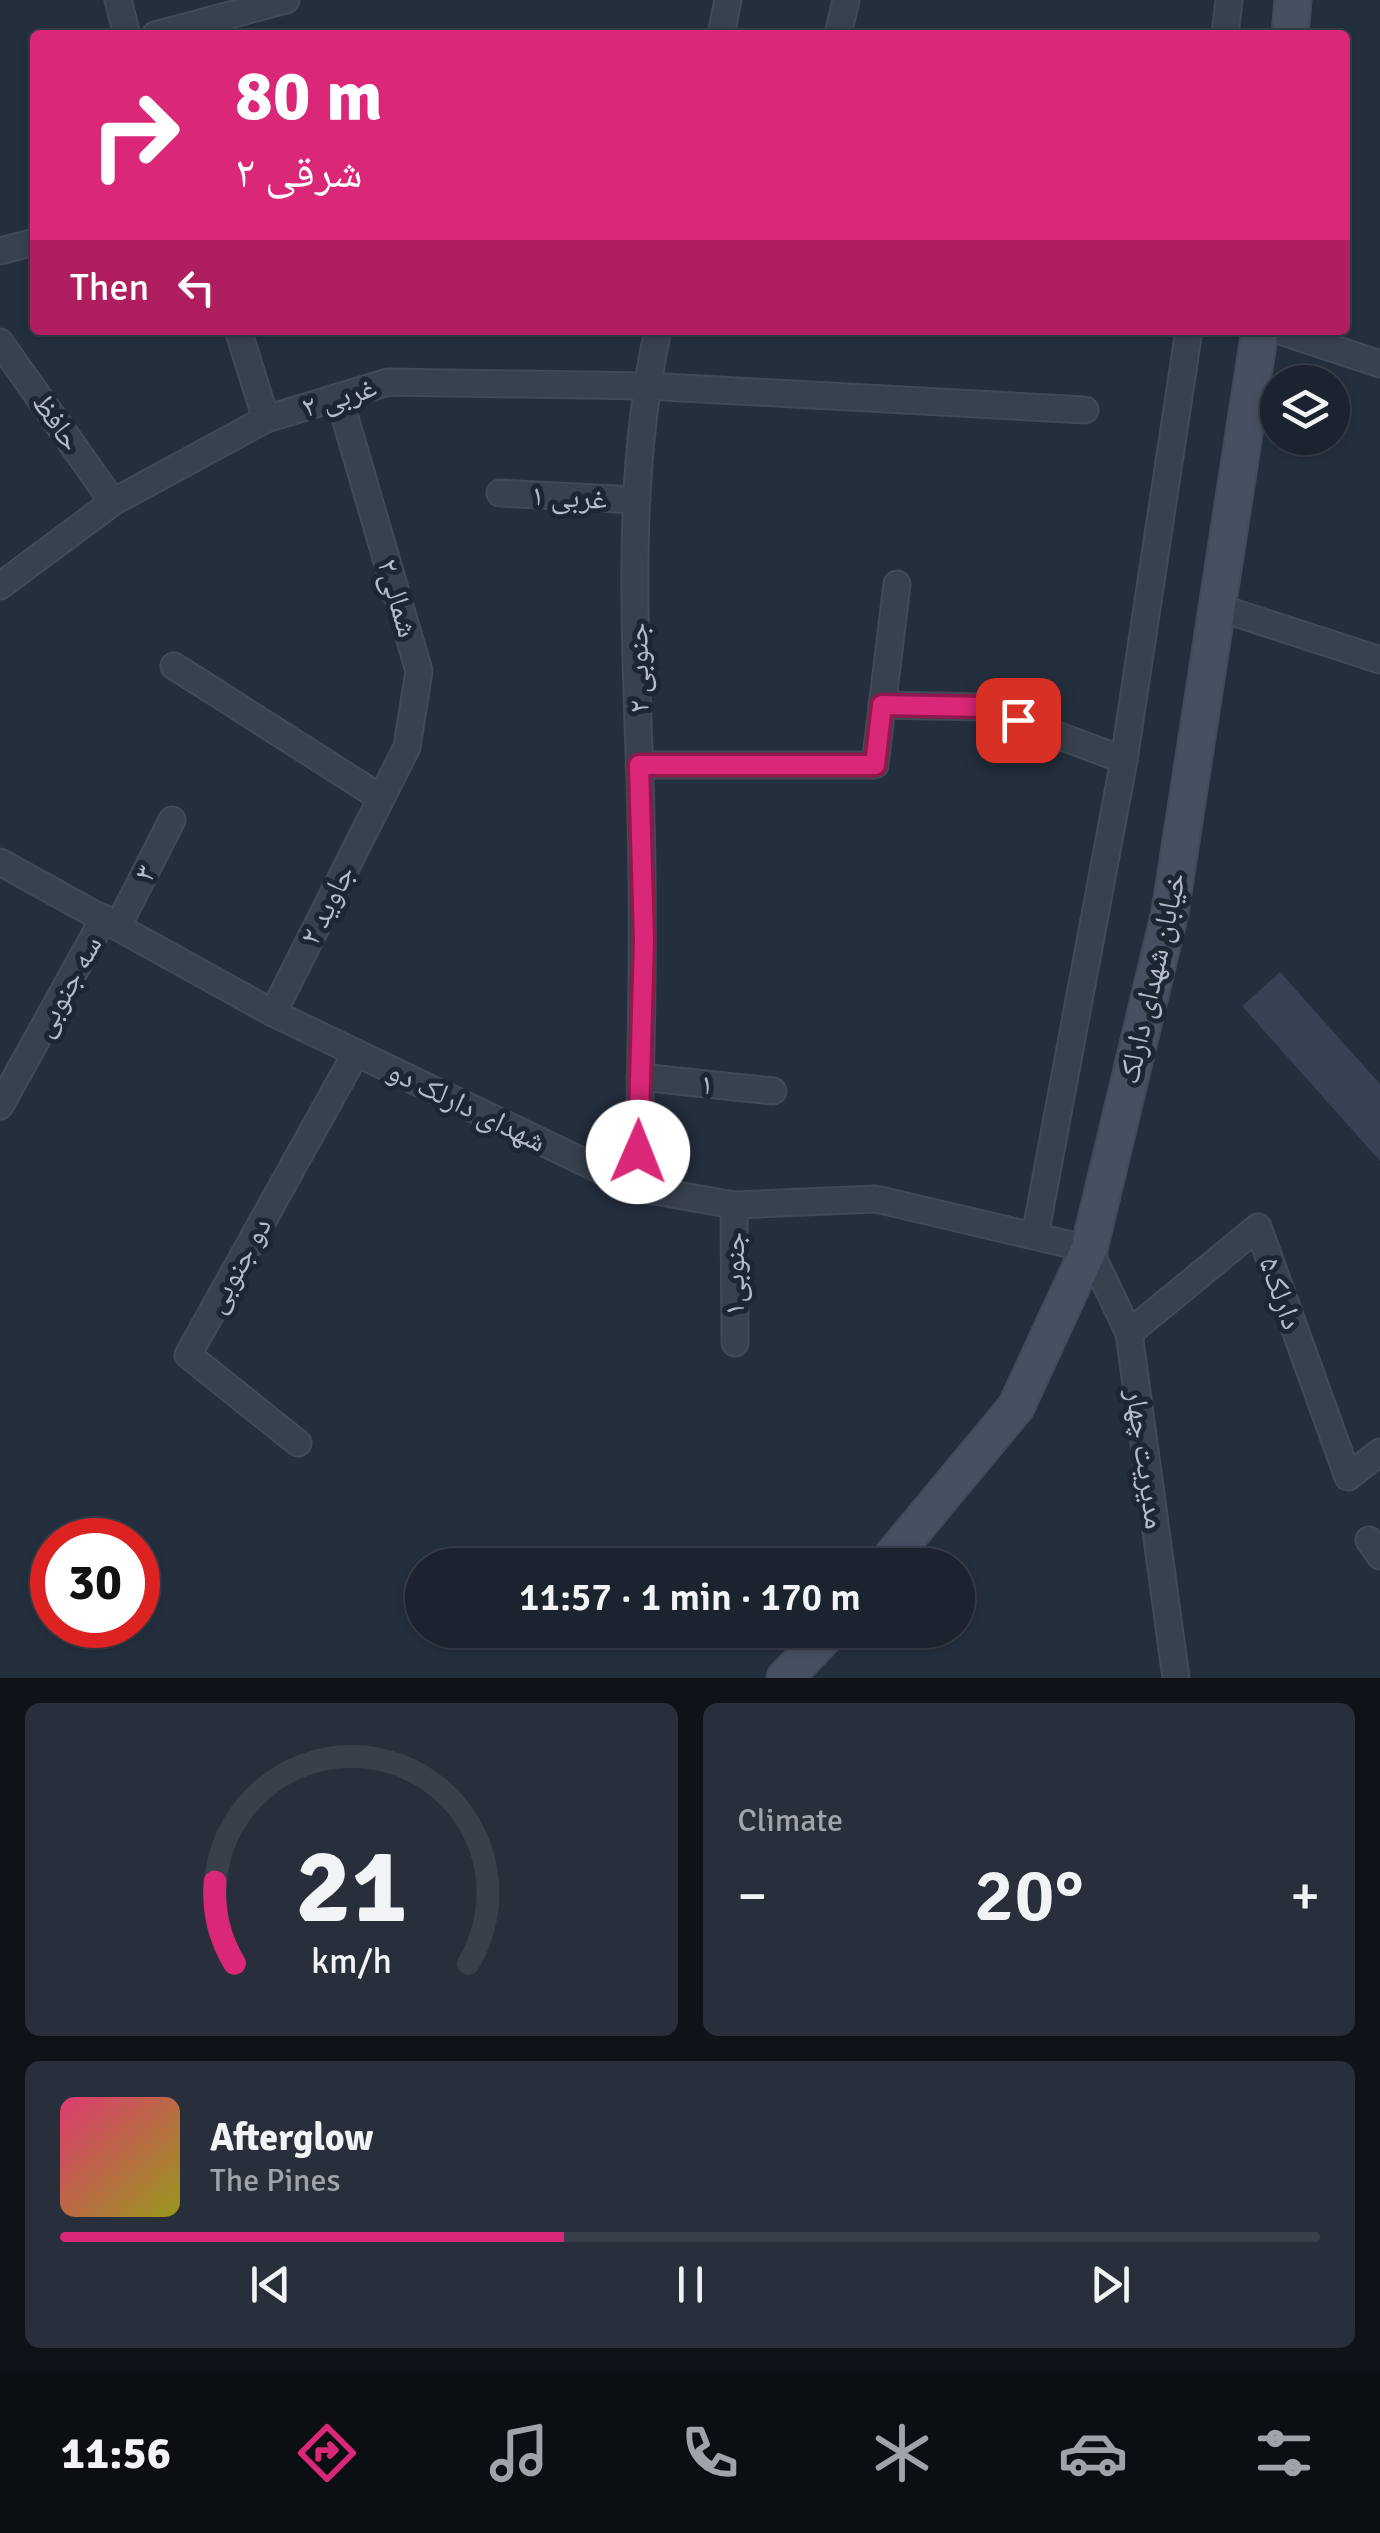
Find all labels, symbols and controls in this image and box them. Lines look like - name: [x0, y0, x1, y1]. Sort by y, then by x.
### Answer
- text: 80 m: [235, 53, 383, 139]
- icon: right: [70, 70, 200, 200]
- text: ۲ شرقی: [235, 145, 363, 200]
- icon: left: [169, 260, 224, 315]
- text: Then: [70, 264, 149, 311]
- map controls: [1260, 365, 1350, 455]
- button: layers: [1260, 365, 1350, 455]
- street label: ۲ غربی: [297, 369, 381, 426]
- street label: حافظ: [24, 386, 90, 459]
- street label: ۱ غربی: [530, 477, 608, 518]
- street label: شمالی۲: [369, 554, 426, 642]
- street label: ۲ جنوبی: [619, 622, 658, 714]
- pin: [976, 678, 1061, 763]
- icon: arrive: [991, 693, 1046, 748]
- street label: ۳: [126, 859, 165, 888]
- street label: ۲ جاوید: [292, 859, 363, 952]
- street label: خیابان شهدای دارلک: [1110, 869, 1195, 1087]
- street label: سه جنوبی: [24, 929, 110, 1044]
- street label: شهدای دارلک دو: [382, 1052, 552, 1161]
- street label: ۱: [698, 1065, 716, 1104]
- position arrow: [586, 1100, 690, 1204]
- street label: دو جنوبی: [197, 1211, 280, 1320]
- street label: جنوبی۱: [716, 1232, 753, 1316]
- street label: دارلک۵: [1250, 1252, 1311, 1334]
- street label: مدیریت چهار: [1117, 1385, 1174, 1532]
- speed limit sign: 30: [30, 1518, 160, 1648]
- text: 11:57 · 1 min · 170 m: [519, 1574, 861, 1621]
- text: Climate: [738, 1801, 843, 1840]
- text: 21: [295, 1823, 407, 1951]
- text: 20°: [974, 1849, 1084, 1942]
- text: −: [738, 1862, 767, 1930]
- text: +: [1290, 1862, 1320, 1930]
- text: km/h: [311, 1939, 392, 1983]
- text: Afterglow: [210, 2114, 373, 2161]
- text: The Pines: [210, 2161, 341, 2200]
- icon: previous: [243, 2257, 298, 2312]
- icon: pause: [663, 2257, 718, 2312]
- icon: next: [1083, 2257, 1138, 2312]
- icon: directions: [292, 2418, 362, 2488]
- icon: music: [484, 2418, 554, 2488]
- icon: phone: [675, 2418, 745, 2488]
- icon: climate: [867, 2418, 937, 2488]
- icon: car: [1058, 2418, 1128, 2488]
- icon: filters: [1249, 2418, 1319, 2488]
- text: 11:56: [61, 2426, 171, 2481]

